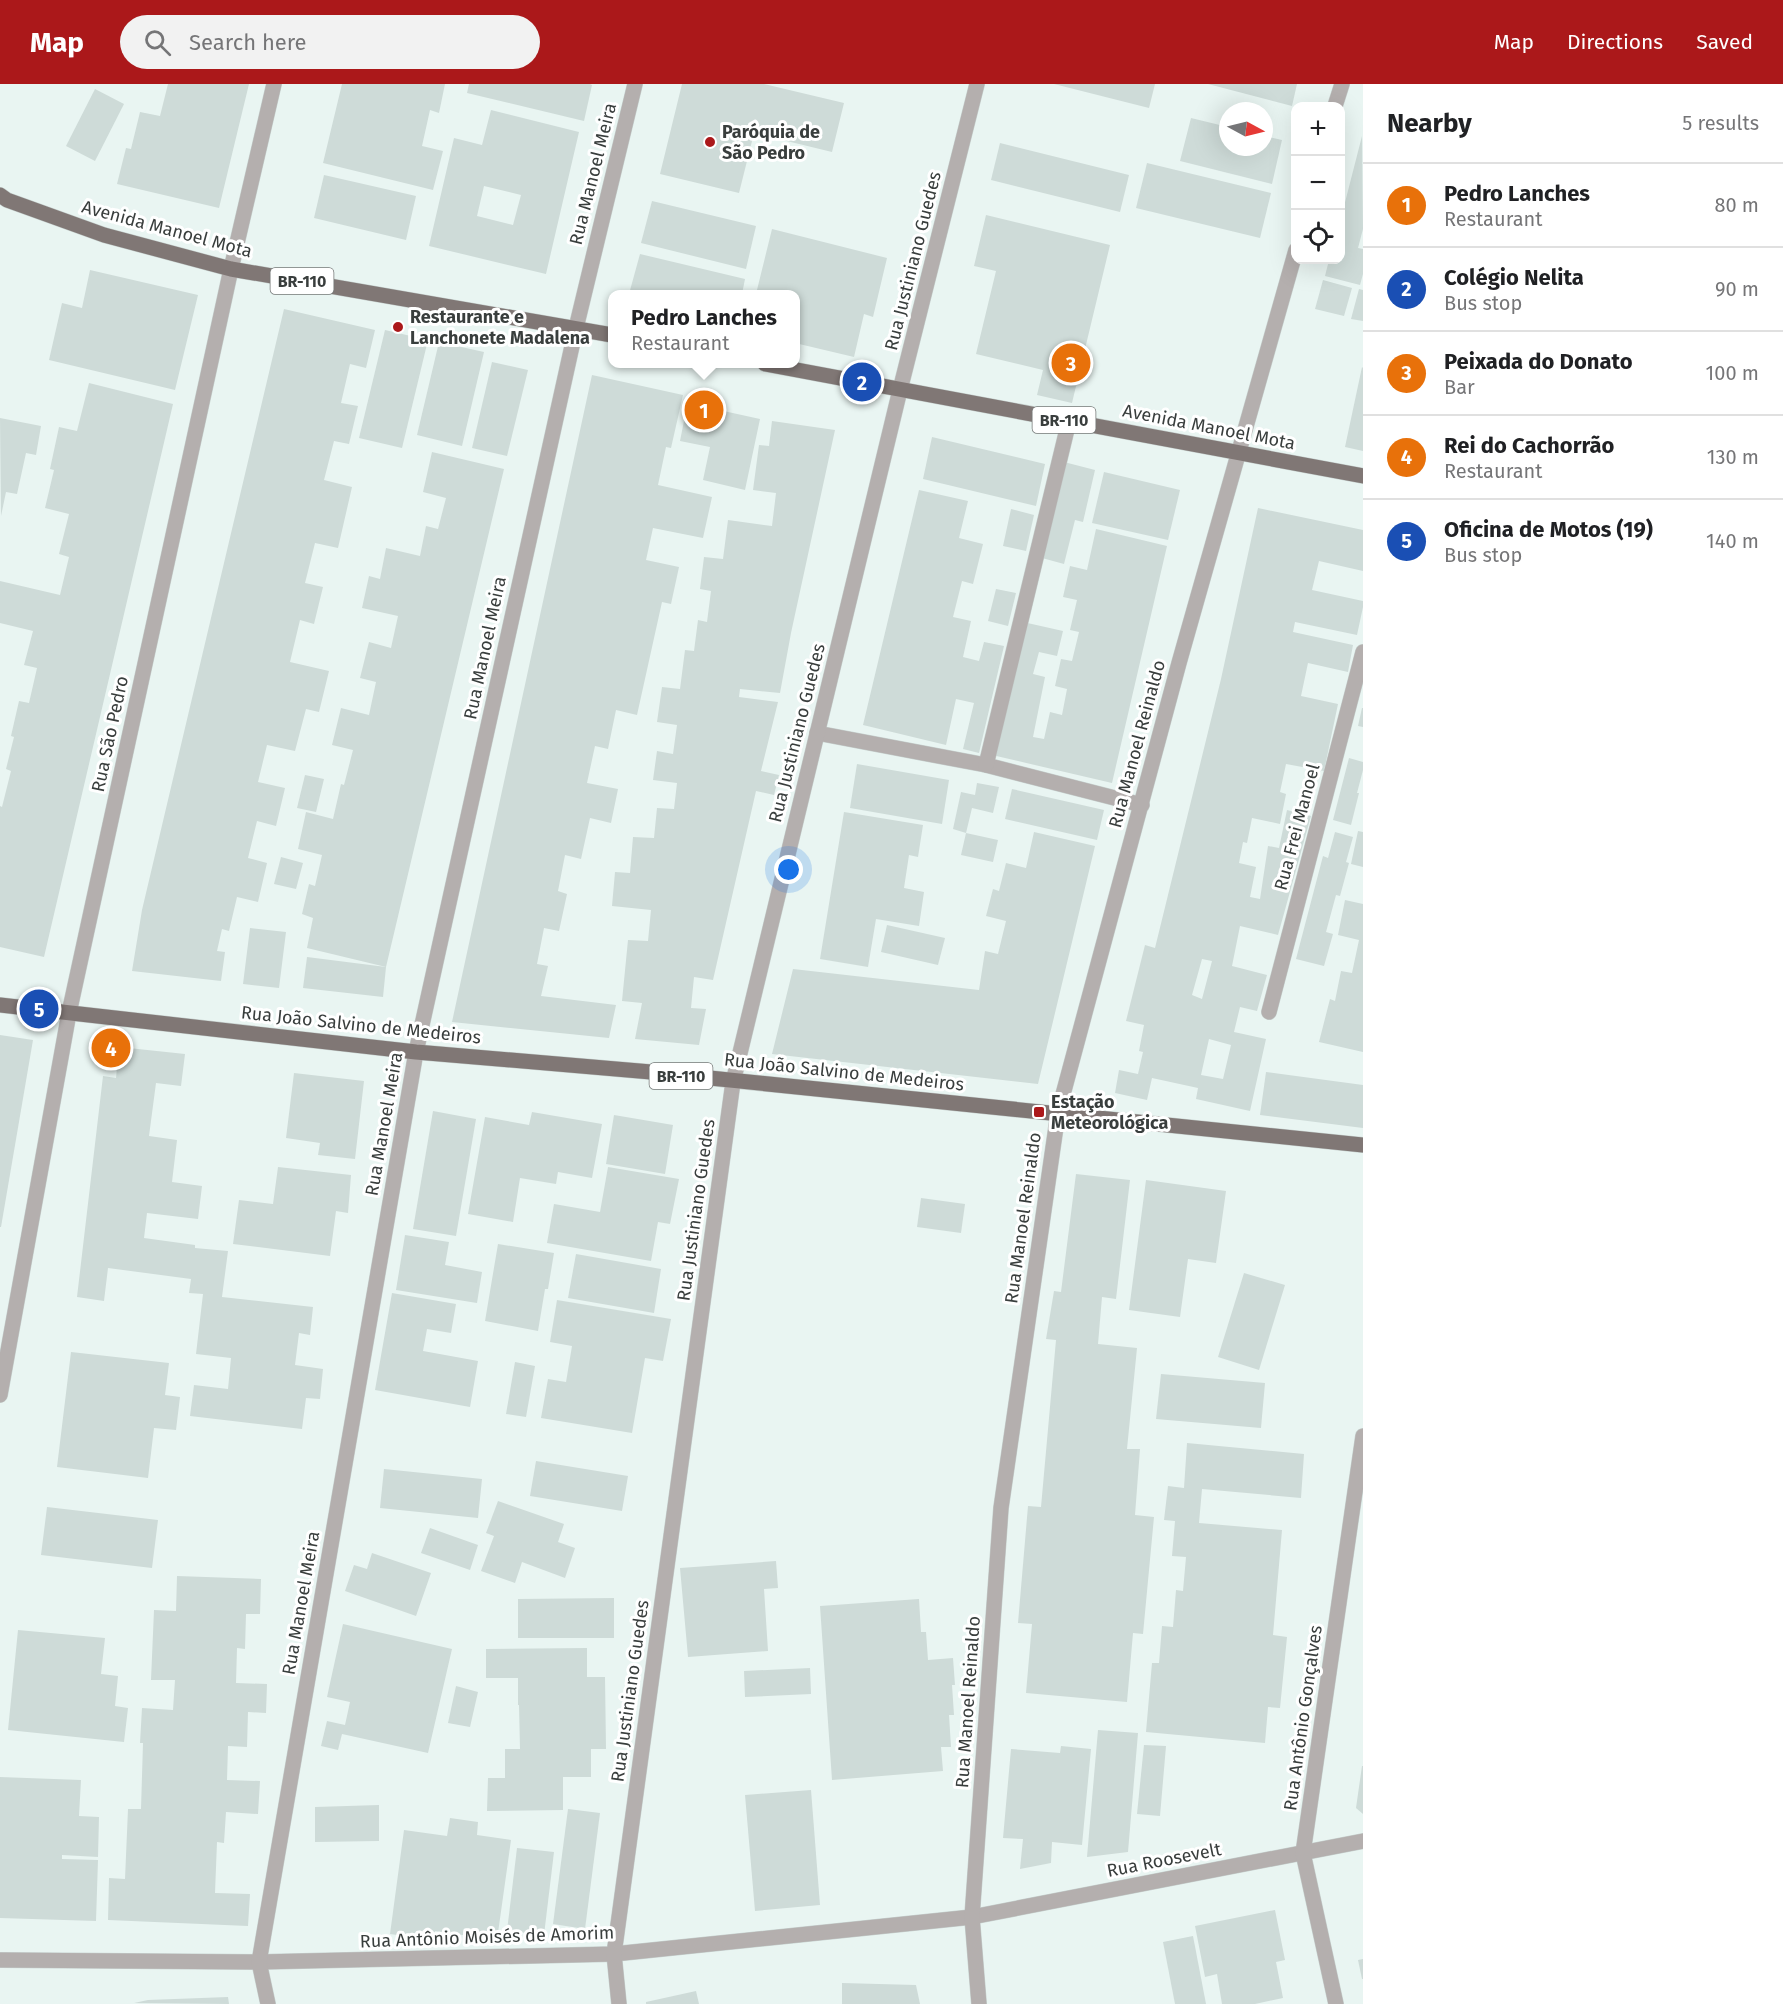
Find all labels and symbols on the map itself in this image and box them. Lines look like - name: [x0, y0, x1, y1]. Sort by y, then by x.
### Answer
- street label: Rua Manoel Meira: [565, 101, 621, 247]
- north arrow: [1219, 102, 1273, 156]
- place label: Paróquia de São Pedro: [722, 121, 820, 164]
- marker: Paróquia de São Pedro: [703, 135, 717, 149]
- street label: Rua Justiniano Guedes: [880, 169, 946, 353]
- street label: Avenida Manoel Mota: [80, 196, 254, 262]
- road number: BR-110: [270, 268, 334, 294]
- place label: Restaurante e Lanchonete Madalena: [410, 306, 590, 349]
- marker: Restaurante e Lanchonete Madalena: [391, 320, 405, 334]
- pin: 3: [1052, 340, 1090, 386]
- pin: 2: [842, 360, 882, 404]
- pin: 1: [684, 388, 724, 432]
- street label: Avenida Manoel Mota: [1121, 399, 1297, 455]
- road number: BR-110: [1032, 407, 1096, 433]
- street label: Rua Manoel Meira: [459, 574, 511, 722]
- street label: Rua Justiniano Guedes: [764, 641, 830, 825]
- street label: Rua Manoel Reinaldo: [1104, 658, 1170, 830]
- street label: Rua São Pedro: [87, 674, 133, 794]
- street label: Rua Frei Manoel: [1270, 761, 1324, 893]
- your location: [774, 855, 803, 884]
- pin: 5: [20, 986, 58, 1032]
- street label: Rua João Salvino de Medeiros: [240, 1001, 482, 1049]
- pin: 4: [92, 1026, 130, 1070]
- street label: Rua João Salvino de Medeiros: [723, 1048, 965, 1096]
- street label: Rua Manoel Meira: [361, 1050, 407, 1198]
- road number: BR-110: [650, 1063, 712, 1089]
- place label: Estação Meteorológica: [1051, 1091, 1169, 1134]
- marker: Estação Meteorológica: [1032, 1105, 1046, 1119]
- street label: Rua Justiniano Guedes: [672, 1117, 720, 1303]
- street label: Rua Manoel Reinaldo: [1000, 1131, 1046, 1305]
- street label: Rua Manoel Meira: [278, 1529, 324, 1677]
- street label: Rua Justiniano Guedes: [606, 1598, 654, 1784]
- street label: Rua Manoel Reinaldo: [951, 1615, 985, 1789]
- street label: Rua Antônio Gonçalves: [1279, 1624, 1327, 1812]
- street label: Rua Roosevelt: [1105, 1838, 1224, 1882]
- street label: Rua Antônio Moisés de Amorim: [359, 1922, 615, 1952]

